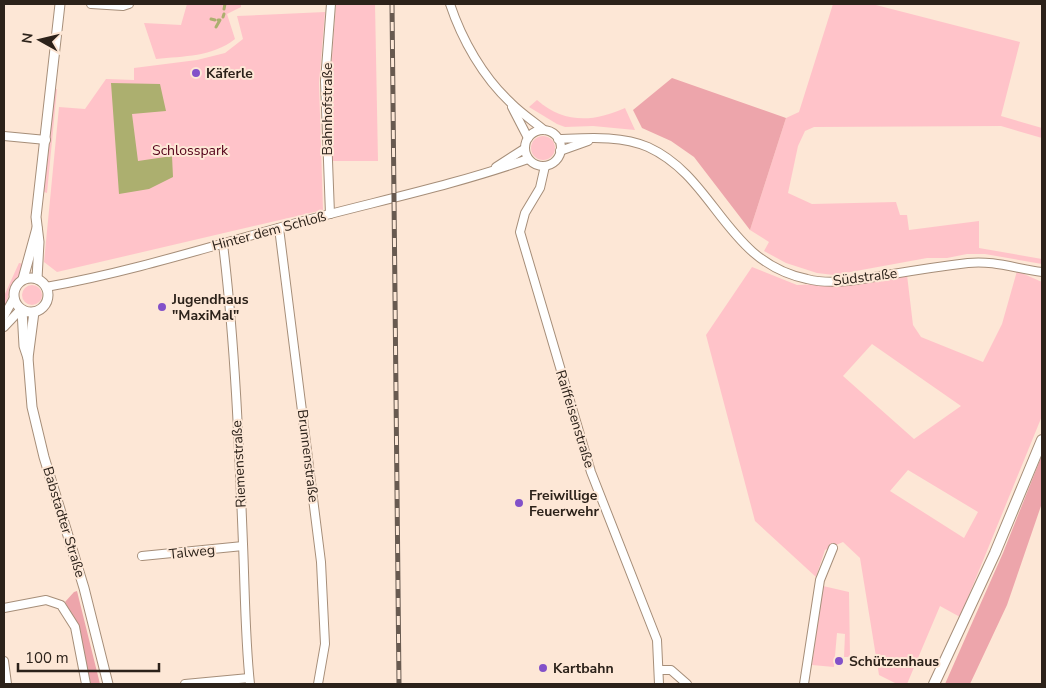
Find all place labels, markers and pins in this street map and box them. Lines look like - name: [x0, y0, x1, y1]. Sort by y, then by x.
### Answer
- place label: Käferle: [206, 64, 253, 83]
- marker: Käferle: [190, 67, 202, 79]
- place label: Jugendhaus "MaxiMal": [171, 290, 249, 325]
- marker: Jugendhaus "MaxiMal": [156, 301, 168, 313]
- place label: Freiwillige Feuerwehr: [529, 486, 599, 521]
- marker: Freiwillige Feuerwehr: [513, 497, 525, 509]
- place label: Schützenhaus: [849, 652, 939, 671]
- marker: Schützenhaus: [833, 655, 845, 667]
- place label: Kartbahn: [553, 659, 614, 678]
- marker: Kartbahn: [537, 662, 549, 674]

